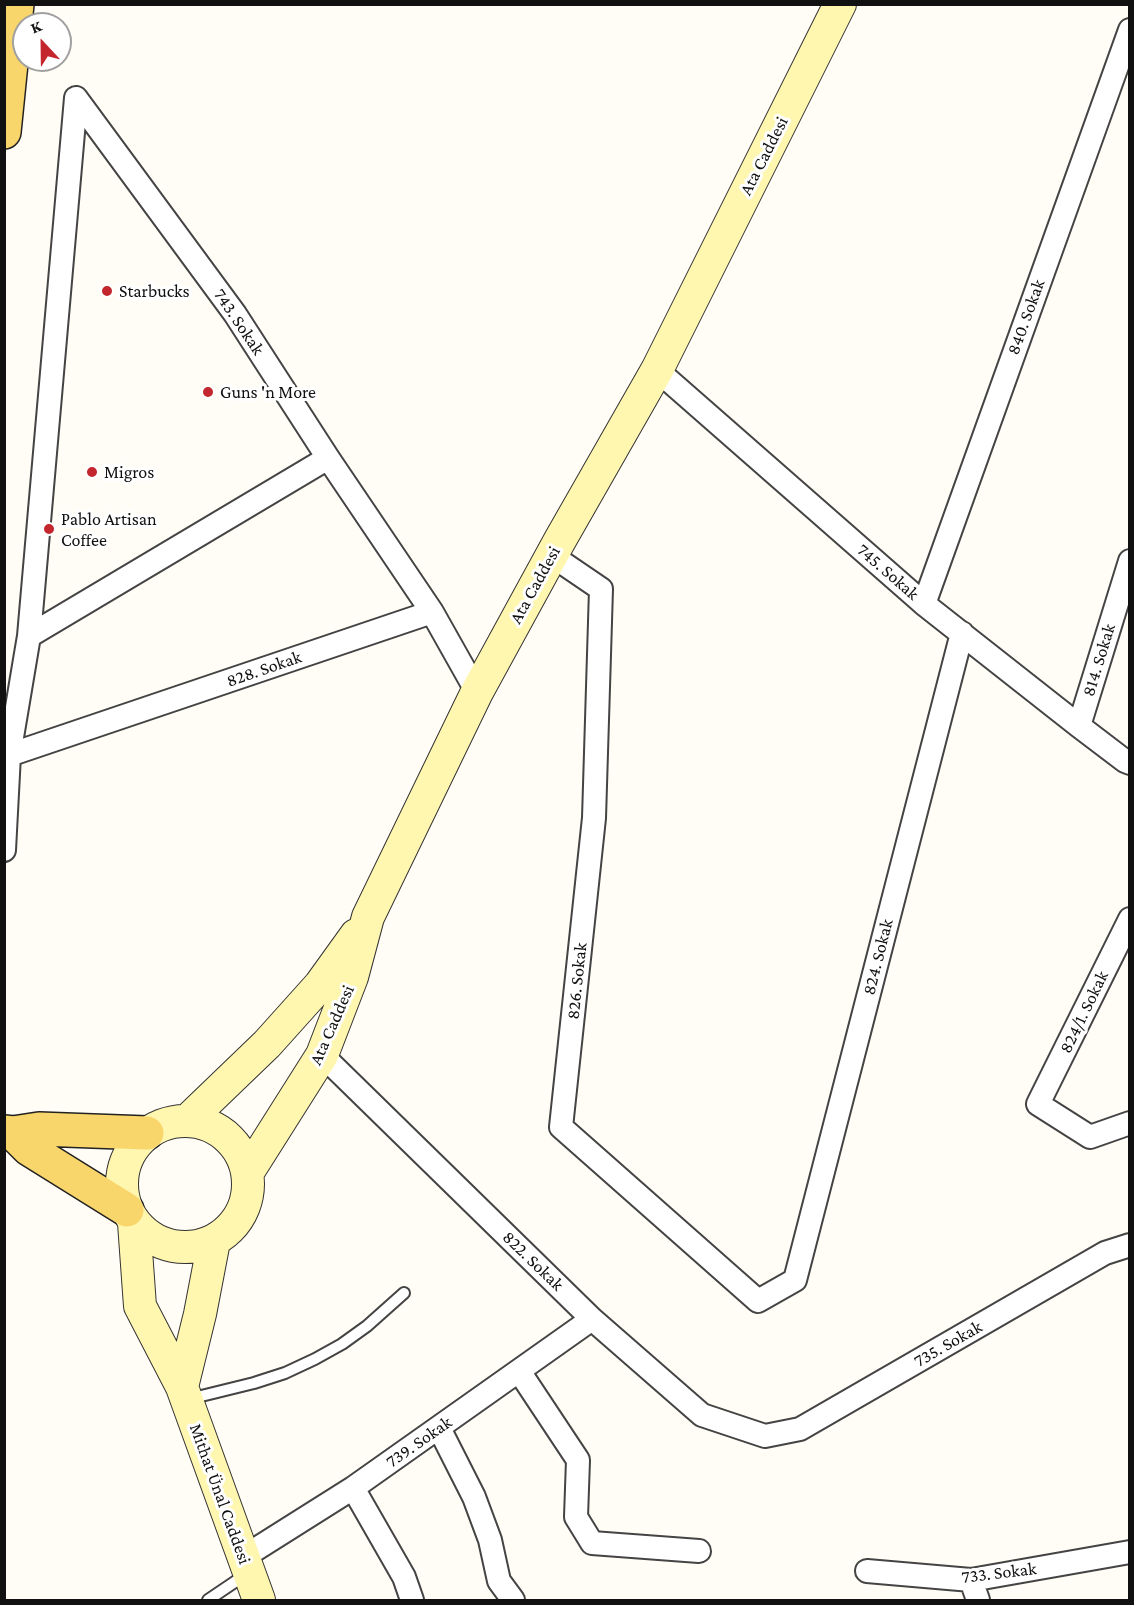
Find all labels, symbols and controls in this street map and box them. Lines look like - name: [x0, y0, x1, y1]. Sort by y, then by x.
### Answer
- north arrow: [12, 12, 72, 72]
- text: K: [28, 17, 44, 36]
- street label: Ata Caddesi: [735, 113, 793, 199]
- street label: 840. Sokak: [1002, 276, 1050, 358]
- place label: Starbucks: [119, 280, 190, 302]
- marker: Starbucks: [100, 284, 114, 298]
- street label: 743. Sokak: [209, 285, 269, 359]
- place label: Guns 'n More: [220, 381, 316, 403]
- marker: Guns 'n More: [201, 385, 215, 399]
- place label: Migros: [104, 461, 154, 483]
- marker: Migros: [85, 465, 99, 479]
- place label: Pablo Artisan Coffee: [61, 508, 157, 550]
- marker: Pablo Artisan Coffee: [42, 522, 56, 536]
- street label: 745. Sokak: [852, 539, 924, 605]
- street label: Ata Caddesi: [505, 543, 565, 627]
- street label: 814. Sokak: [1078, 621, 1120, 699]
- street label: 828. Sokak: [224, 646, 304, 692]
- street label: 824. Sokak: [858, 917, 898, 997]
- street label: 826. Sokak: [562, 941, 592, 1021]
- street label: 824/1. Sokak: [1055, 967, 1113, 1057]
- street label: Ata Caddesi: [305, 982, 359, 1068]
- street label: 822. Sokak: [498, 1227, 568, 1295]
- street label: 735. Sokak: [910, 1316, 986, 1372]
- street label: 739. Sokak: [382, 1411, 456, 1473]
- street label: Mithat Ünal Caddesi: [185, 1421, 255, 1567]
- street label: 733. Sokak: [960, 1558, 1038, 1588]

